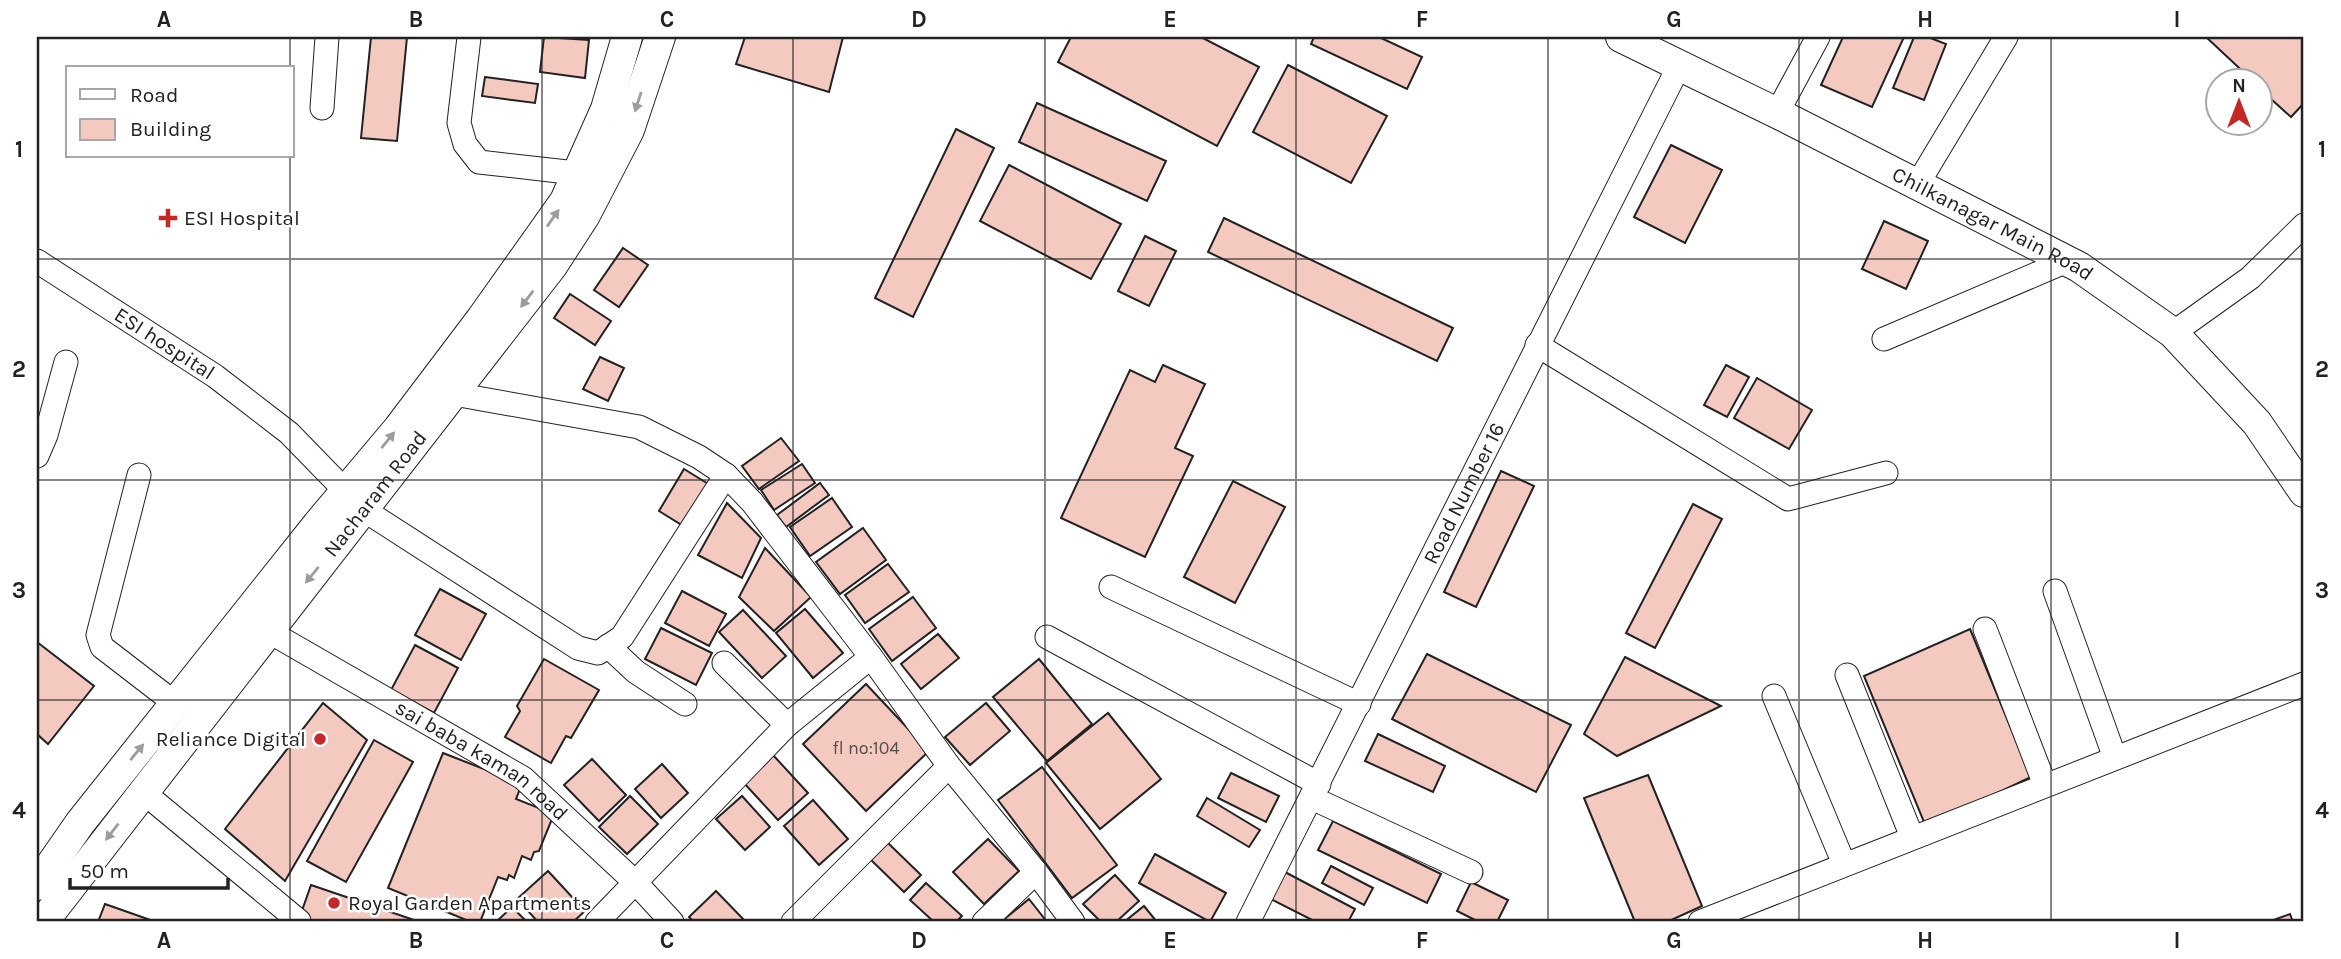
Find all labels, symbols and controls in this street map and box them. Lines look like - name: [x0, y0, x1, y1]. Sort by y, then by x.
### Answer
- text: A: [157, 6, 171, 33]
- text: B: [409, 6, 423, 33]
- text: C: [660, 6, 674, 33]
- text: D: [911, 6, 927, 33]
- text: E: [1163, 6, 1177, 33]
- text: F: [1416, 6, 1428, 33]
- text: G: [1666, 6, 1682, 33]
- text: H: [1917, 6, 1933, 33]
- text: I: [2173, 6, 2181, 33]
- legend: [66, 66, 294, 158]
- north arrow: [2204, 66, 2274, 136]
- text: N: [2232, 75, 2246, 97]
- text: Road: [130, 83, 178, 107]
- one-way arrow: [633, 91, 643, 112]
- text: Building: [130, 117, 211, 141]
- text: 1: [15, 136, 23, 163]
- text: 1: [2318, 136, 2326, 163]
- street label: Chilkanagar Main Road: [1888, 162, 2098, 285]
- place label: ESI Hospital: [184, 206, 300, 230]
- marker: ESI Hospital: [158, 208, 178, 228]
- one-way arrow: [546, 209, 560, 227]
- one-way arrow: [521, 290, 535, 308]
- street label: ESI hospital: [110, 302, 219, 385]
- text: 2: [12, 356, 26, 383]
- text: 2: [2315, 356, 2329, 383]
- street label: Road Number 16: [1418, 419, 1509, 568]
- street label: Nacharam Road: [319, 426, 432, 562]
- one-way arrow: [381, 431, 396, 449]
- one-way arrow: [306, 566, 320, 584]
- text: 3: [12, 577, 26, 604]
- text: 3: [2315, 577, 2329, 604]
- street label: sai baba kaman road: [391, 695, 573, 825]
- place label: Reliance Digital: [156, 727, 306, 751]
- marker: Reliance Digital: [312, 731, 328, 747]
- house number: fl no:104: [832, 737, 900, 759]
- one-way arrow: [129, 744, 144, 762]
- text: 4: [12, 797, 26, 824]
- text: 4: [2315, 797, 2329, 824]
- one-way arrow: [105, 822, 120, 840]
- scale bar: [70, 847, 228, 891]
- text: 50 m: [80, 859, 129, 883]
- place label: Royal Garden Apartments: [348, 891, 592, 915]
- marker: Royal Garden Apartments: [326, 895, 342, 911]
- text: A: [157, 927, 171, 954]
- text: B: [409, 927, 423, 954]
- text: C: [660, 927, 674, 954]
- text: D: [911, 927, 927, 954]
- text: E: [1163, 927, 1177, 954]
- text: F: [1416, 927, 1428, 954]
- text: G: [1666, 927, 1682, 954]
- text: H: [1917, 927, 1933, 954]
- text: I: [2173, 927, 2181, 954]

